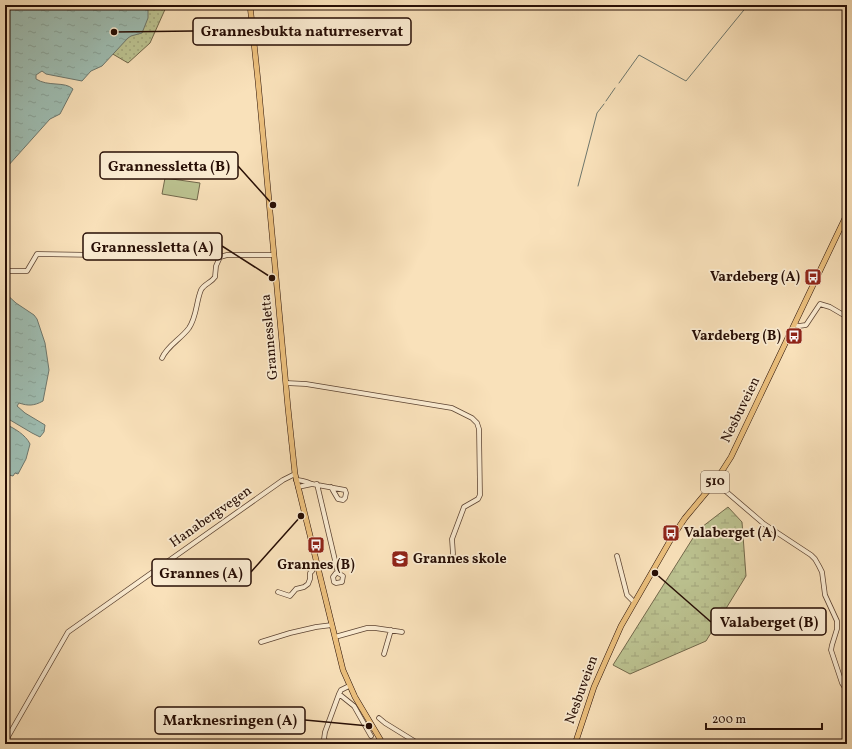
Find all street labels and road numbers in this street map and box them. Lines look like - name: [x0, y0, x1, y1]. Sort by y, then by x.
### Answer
- street label: Grannessletta: [257, 293, 283, 381]
- street label: Nesbuveien: [717, 374, 765, 446]
- road number: 510: [701, 471, 729, 493]
- street label: Hanabergvegen: [166, 482, 256, 552]
- street label: Nesbuveien: [561, 653, 603, 727]

